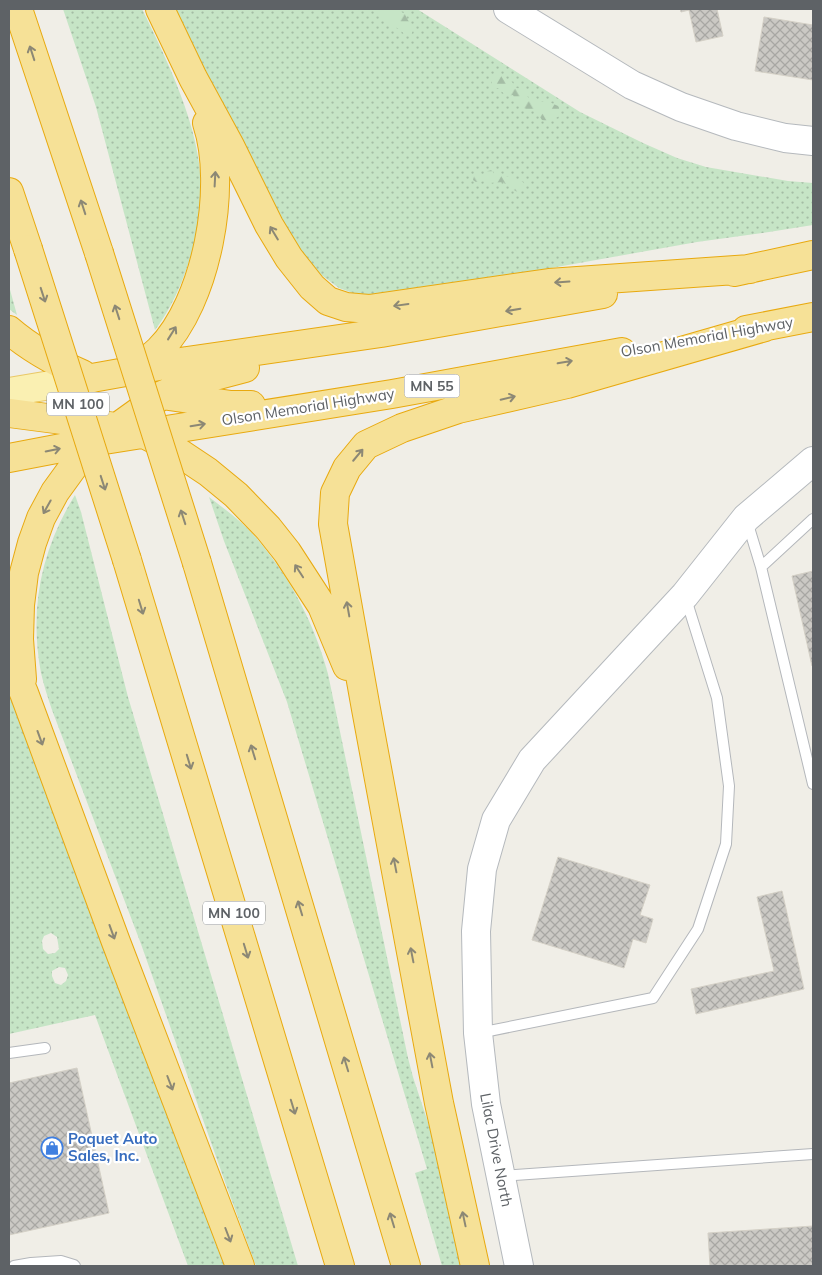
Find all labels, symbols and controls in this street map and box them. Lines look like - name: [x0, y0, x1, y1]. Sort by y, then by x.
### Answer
- one-way arrow: [27, 46, 36, 61]
- one-way arrow: [210, 171, 219, 187]
- one-way arrow: [78, 199, 88, 215]
- one-way arrow: [269, 225, 279, 240]
- one-way arrow: [554, 277, 570, 286]
- one-way arrow: [38, 287, 48, 303]
- one-way arrow: [394, 300, 410, 310]
- one-way arrow: [112, 304, 122, 320]
- one-way arrow: [505, 306, 521, 316]
- street label: Olson Memorial Highway: [619, 312, 795, 361]
- one-way arrow: [167, 327, 177, 341]
- one-way arrow: [557, 357, 573, 367]
- road number: MN 55: [404, 374, 460, 398]
- street label: Olson Memorial Highway: [220, 383, 396, 430]
- road number: MN 100: [47, 392, 109, 416]
- one-way arrow: [499, 393, 515, 402]
- one-way arrow: [190, 419, 206, 429]
- one-way arrow: [45, 444, 61, 454]
- one-way arrow: [352, 448, 364, 461]
- one-way arrow: [98, 475, 108, 491]
- one-way arrow: [42, 499, 52, 514]
- one-way arrow: [177, 509, 187, 525]
- one-way arrow: [294, 564, 304, 578]
- one-way arrow: [137, 598, 147, 614]
- one-way arrow: [343, 602, 353, 618]
- one-way arrow: [36, 730, 45, 746]
- one-way arrow: [248, 745, 258, 761]
- one-way arrow: [184, 754, 194, 770]
- one-way arrow: [389, 857, 399, 873]
- one-way arrow: [294, 900, 304, 916]
- road number: MN 100: [203, 901, 265, 924]
- one-way arrow: [108, 923, 117, 939]
- one-way arrow: [241, 943, 251, 959]
- one-way arrow: [406, 947, 416, 963]
- one-way arrow: [426, 1052, 436, 1068]
- one-way arrow: [340, 1056, 350, 1072]
- one-way arrow: [166, 1075, 175, 1090]
- street label: Lilac Drive North: [476, 1091, 517, 1208]
- one-way arrow: [288, 1098, 298, 1114]
- place label: Poquet Auto Sales, Inc.: [68, 1129, 158, 1165]
- shop icon: Poquet Auto Sales, Inc.: [40, 1136, 64, 1160]
- one-way arrow: [459, 1211, 468, 1227]
- one-way arrow: [387, 1212, 397, 1228]
- one-way arrow: [224, 1227, 233, 1242]

